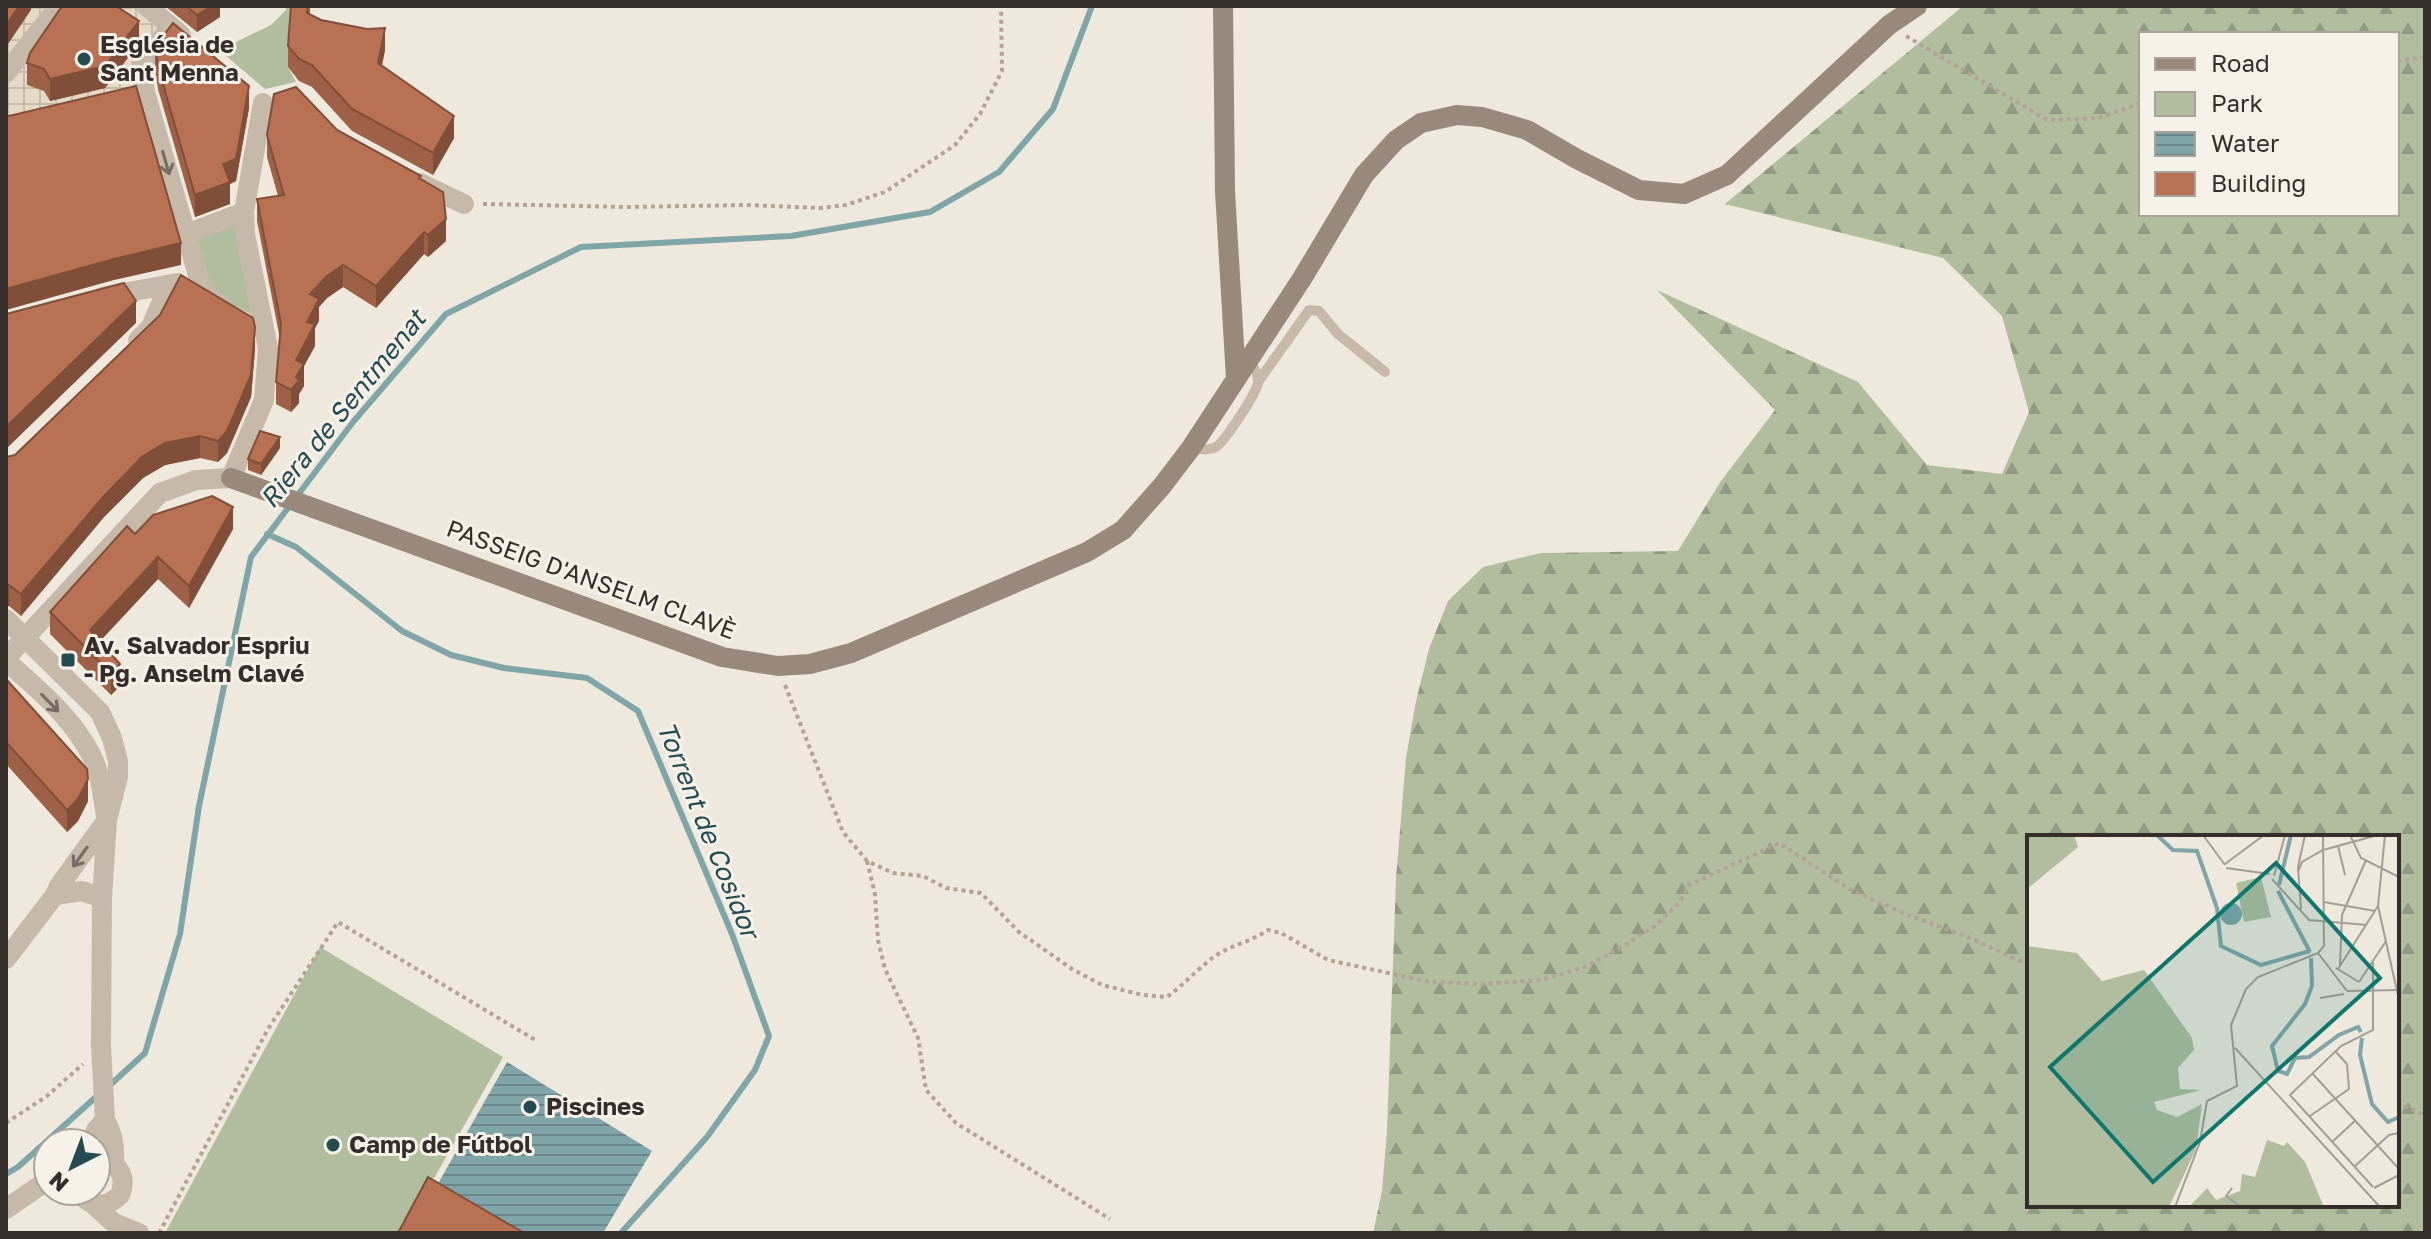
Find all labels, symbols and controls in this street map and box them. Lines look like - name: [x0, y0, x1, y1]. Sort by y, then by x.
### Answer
- place label: Església de Sant Menna: [100, 29, 239, 86]
- legend: [2139, 32, 2399, 216]
- text: Road: [2211, 48, 2270, 77]
- marker: Església de Sant Menna: [75, 50, 93, 68]
- text: Park: [2211, 88, 2263, 117]
- text: Water: [2211, 128, 2279, 157]
- one-way arrow: [159, 149, 174, 175]
- text: Building: [2211, 168, 2306, 197]
- water label: Riera de Sentmenat: [253, 302, 433, 514]
- street label: PASSEIG D'ANSELM CLAVÈ: [443, 513, 740, 644]
- place label: Av. Salvador Espriu - Pg. Anselm Clavé: [84, 630, 310, 687]
- marker: Av. Salvador Espriu - Pg. Anselm Clavé: [59, 651, 77, 669]
- one-way arrow: [40, 692, 58, 712]
- water label: Torrent de Cosidor: [651, 717, 767, 946]
- inset map: [2027, 835, 2399, 1207]
- one-way arrow: [72, 846, 89, 867]
- place label: Piscines: [546, 1091, 645, 1120]
- marker: Piscines: [521, 1098, 539, 1116]
- north arrow: [32, 1127, 112, 1207]
- place label: Camp de Fútbol: [349, 1129, 532, 1158]
- marker: Camp de Fútbol: [324, 1136, 342, 1154]
- text: N: [43, 1167, 74, 1198]

